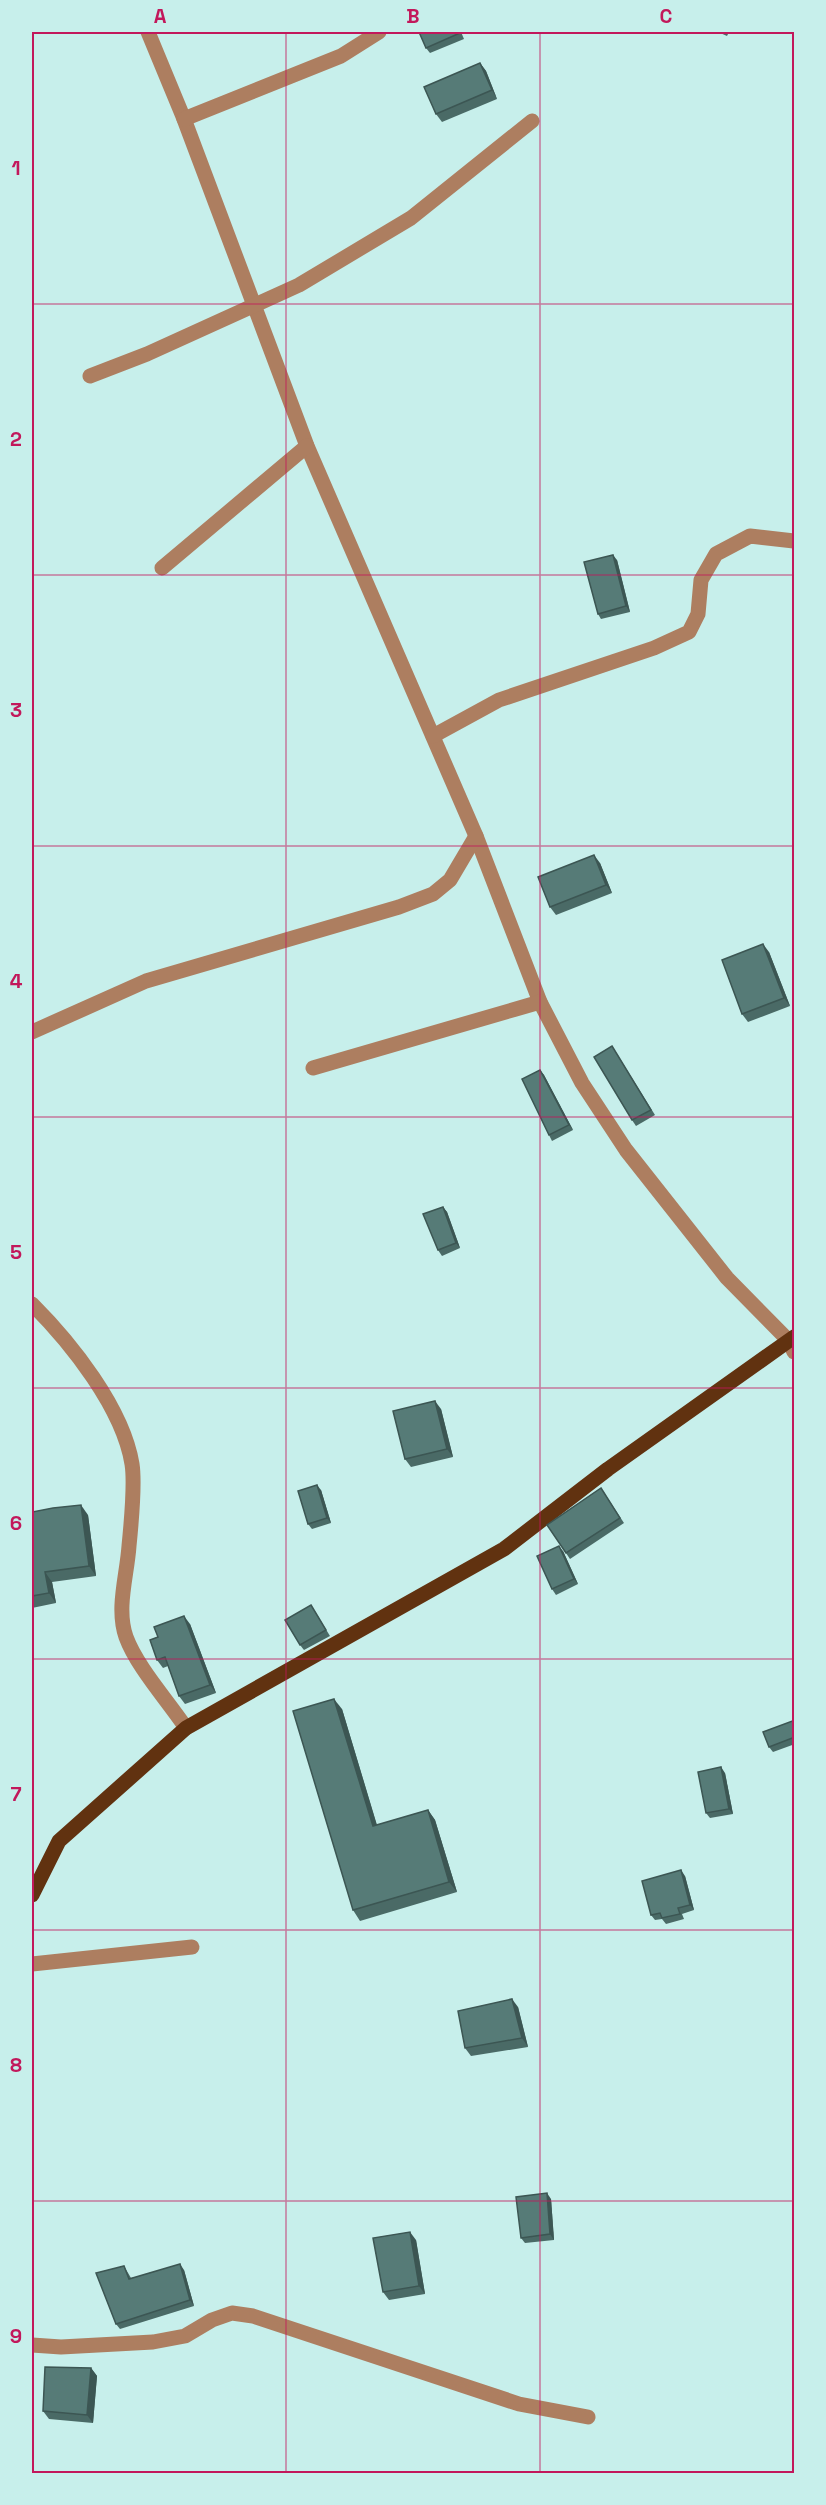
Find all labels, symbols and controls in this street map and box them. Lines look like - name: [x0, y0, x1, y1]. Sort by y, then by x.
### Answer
- text: A: [154, 3, 167, 29]
- text: B: [406, 3, 420, 29]
- text: C: [660, 3, 673, 29]
- text: 1: [11, 155, 21, 181]
- text: 2: [10, 426, 22, 452]
- text: 3: [10, 697, 22, 723]
- text: 4: [10, 968, 23, 994]
- text: 5: [10, 1239, 22, 1265]
- text: 6: [10, 1510, 22, 1536]
- text: 7: [10, 1781, 22, 1807]
- text: 8: [10, 2052, 22, 2078]
- text: 9: [10, 2323, 22, 2349]

